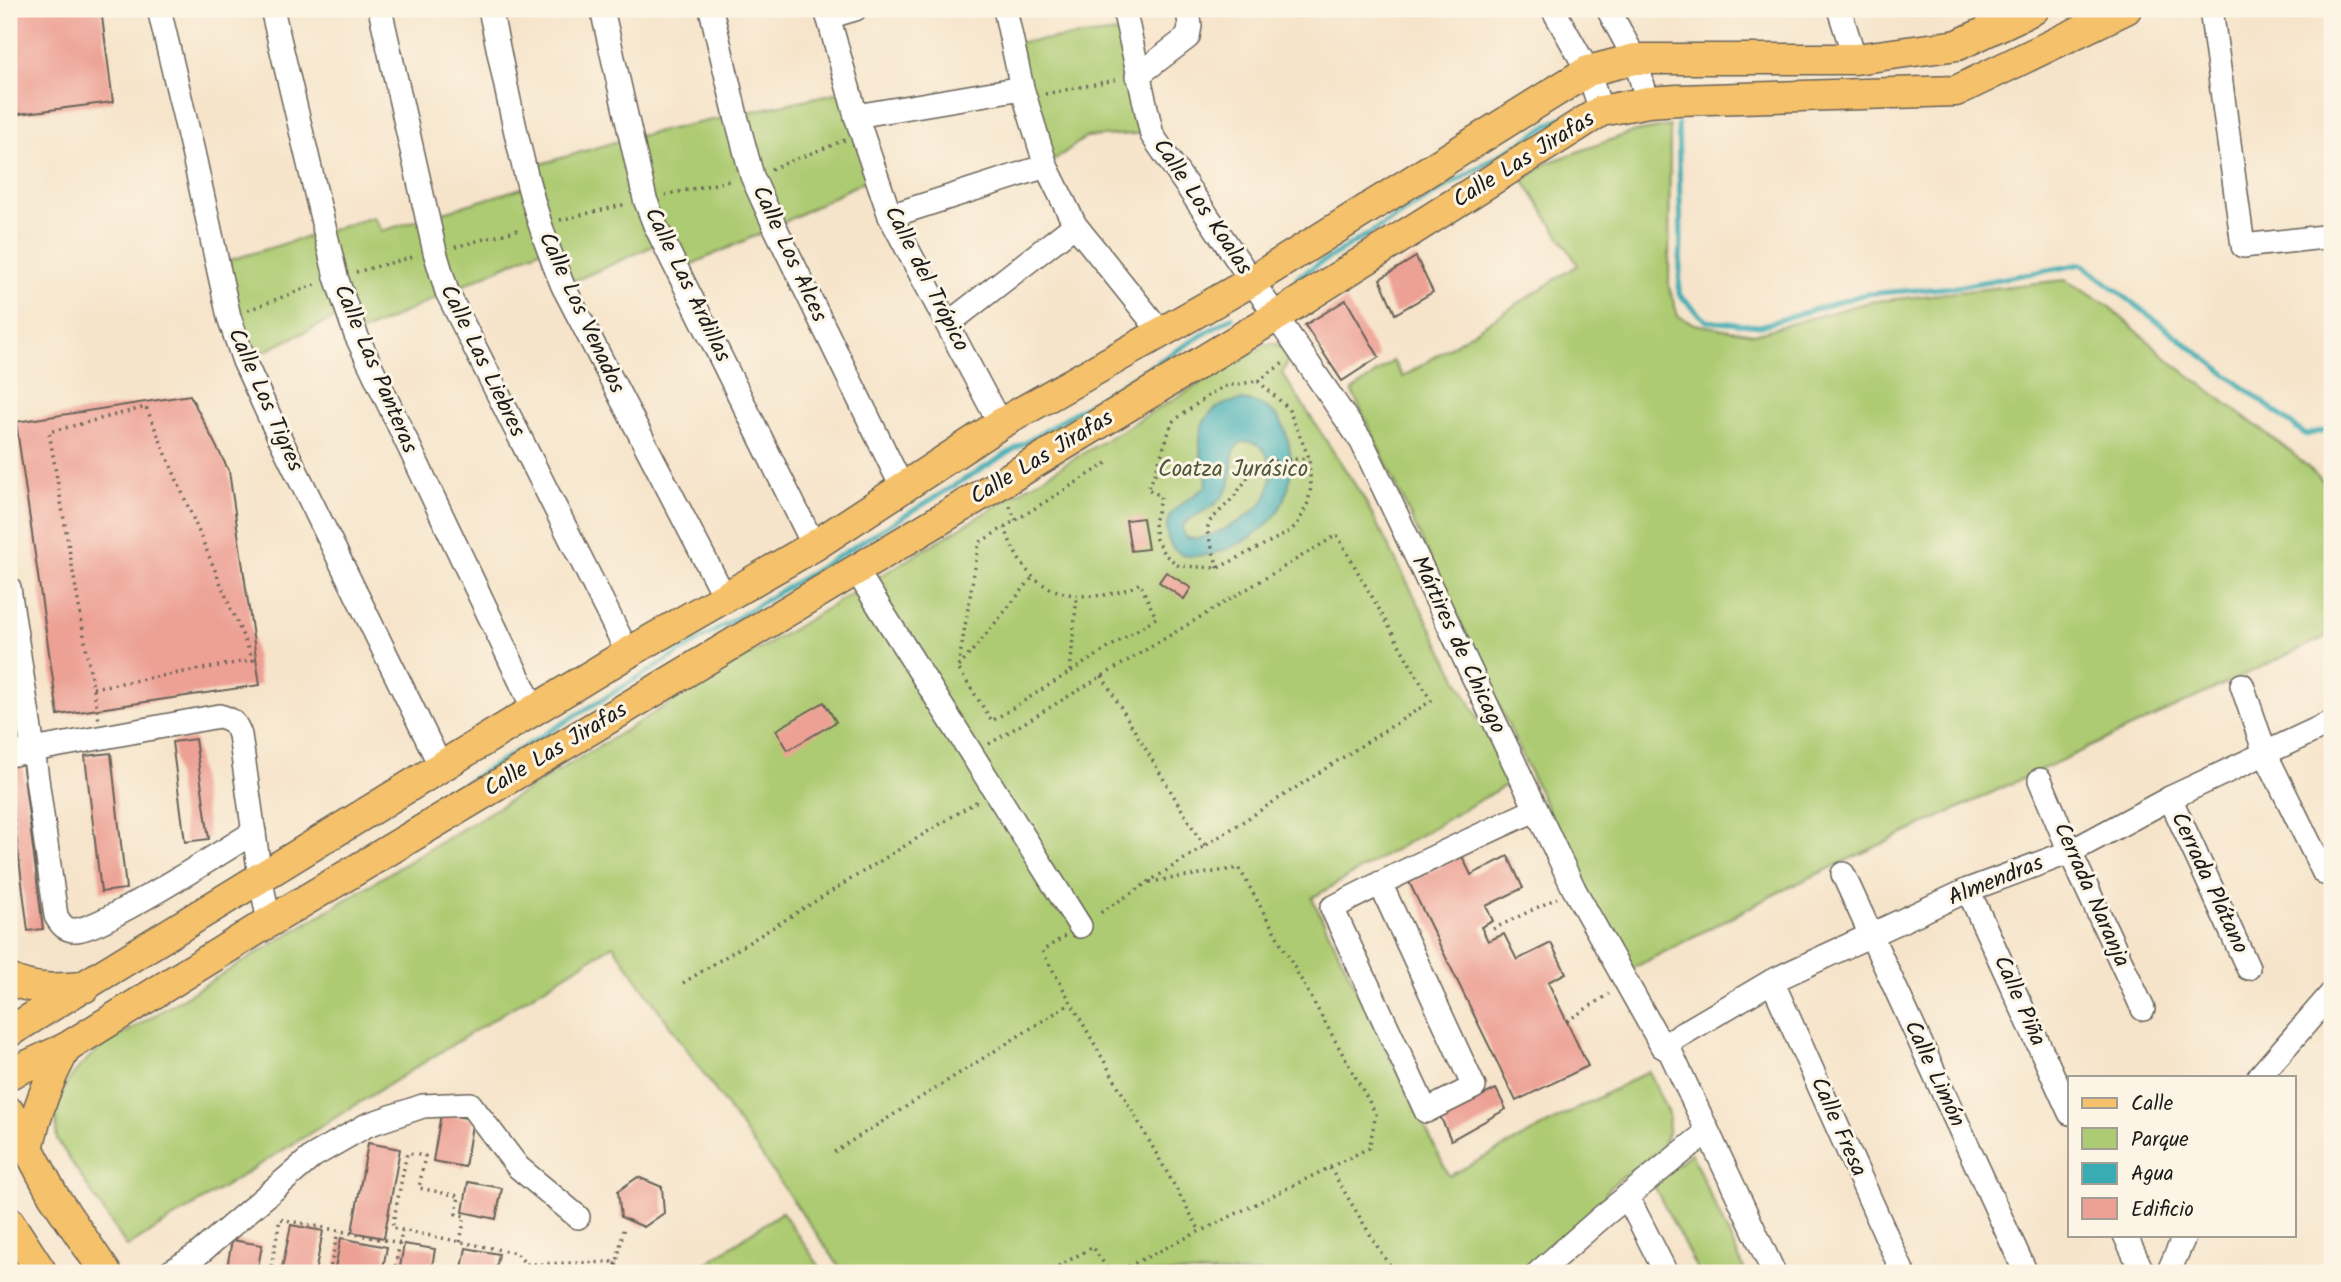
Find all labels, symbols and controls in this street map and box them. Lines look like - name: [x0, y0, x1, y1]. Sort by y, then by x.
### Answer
- street label: Calle Las Jirafas: [1446, 102, 1602, 218]
- street label: Calle Los Koalas: [1143, 131, 1261, 283]
- street label: Calle Los Alces: [742, 180, 837, 329]
- street label: Calle del Trópico: [874, 200, 978, 358]
- street label: Calle Las Ardillas: [634, 202, 740, 369]
- street label: Calle Los Venados: [528, 226, 634, 400]
- street label: Calle Las Panteras: [323, 279, 427, 459]
- street label: Calle Las Liebres: [429, 279, 535, 444]
- street label: Calle Los Tigres: [217, 322, 313, 478]
- street label: Calle Las Jirafas: [963, 401, 1121, 515]
- park label: Coatza Jurásico: [1158, 452, 1308, 488]
- street label: Mártires de Chicago: [1401, 550, 1515, 740]
- street label: Calle Las Jirafas: [477, 693, 635, 807]
- street label: Cerrada Plátano: [2160, 806, 2258, 960]
- street label: Cerrada Naranja: [2043, 817, 2139, 973]
- street label: Almendras: [1943, 845, 2049, 916]
- street label: Calle Piña: [1983, 950, 2055, 1052]
- street label: Calle Limón: [1894, 1015, 1974, 1133]
- street label: Calle Fresa: [1800, 1071, 1876, 1183]
- legend: [2068, 1076, 2296, 1236]
- text: Calle: [2131, 1088, 2174, 1121]
- text: Parque: [2131, 1124, 2189, 1157]
- text: Agua: [2131, 1158, 2174, 1191]
- text: Edificio: [2131, 1194, 2194, 1227]

